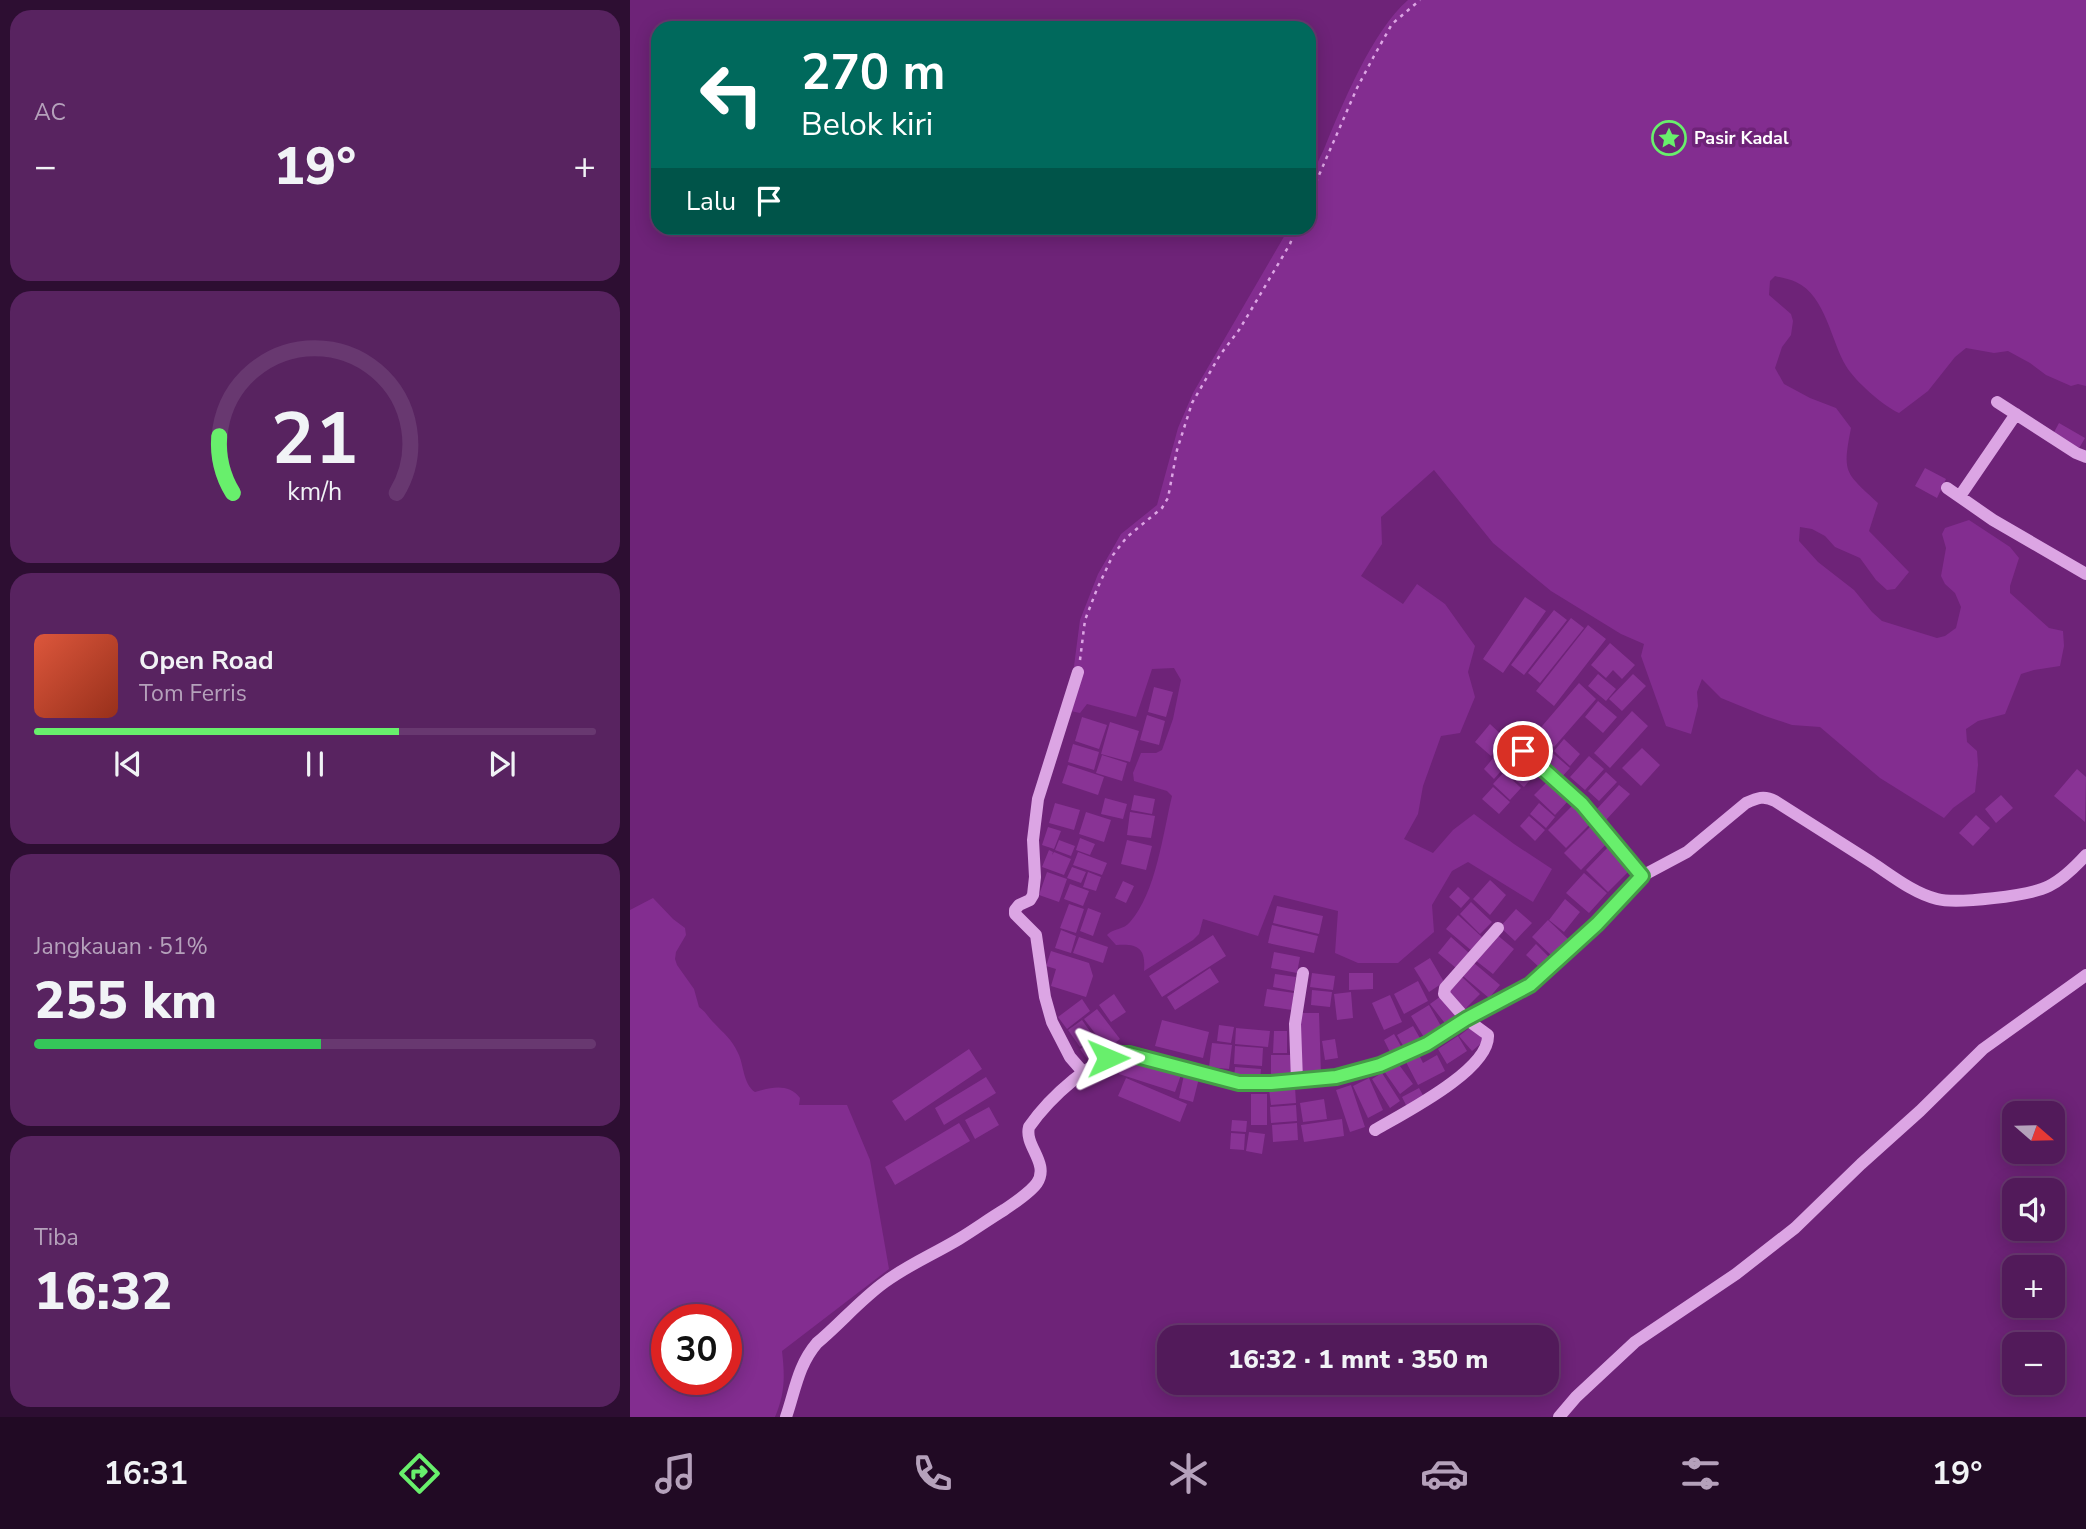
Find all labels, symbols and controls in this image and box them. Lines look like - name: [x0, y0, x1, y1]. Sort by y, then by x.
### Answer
- text: 270 m: [801, 39, 945, 106]
- icon: left: [686, 49, 777, 140]
- text: AC: [34, 97, 66, 128]
- text: Belok kiri: [801, 103, 933, 146]
- place icon: Pasir Kadal: [1650, 119, 1688, 157]
- place label: Pasir Kadal: [1694, 126, 1789, 150]
- text: 19°: [274, 131, 356, 202]
- text: −: [34, 141, 57, 192]
- text: +: [573, 141, 596, 192]
- icon: arrive: [750, 182, 788, 220]
- text: Lalu: [686, 184, 736, 219]
- text: 21: [271, 390, 359, 490]
- text: km/h: [287, 475, 343, 509]
- text: Open Road: [139, 643, 274, 678]
- text: Tom Ferris: [139, 678, 247, 709]
- pin: [1493, 721, 1553, 781]
- icon: arrive: [1504, 732, 1542, 770]
- icon: previous: [109, 745, 147, 783]
- icon: pause: [296, 745, 334, 783]
- icon: next: [483, 745, 521, 783]
- text: Jangkauan · 51%: [34, 931, 208, 962]
- text: 255 km: [34, 965, 217, 1036]
- position arrow: [1071, 1021, 1145, 1095]
- north arrow: [2002, 1101, 2065, 1164]
- map controls: [2002, 1101, 2065, 1395]
- button: sound: [2002, 1178, 2065, 1241]
- text: Tiba: [34, 1222, 79, 1253]
- button: +: [2002, 1255, 2065, 1318]
- text: 16:32: [34, 1256, 172, 1327]
- speed limit sign: 30: [651, 1304, 742, 1395]
- button: −: [2002, 1332, 2065, 1395]
- text: 16:32 · 1 mnt · 350 m: [1228, 1342, 1488, 1377]
- icon: directions: [395, 1449, 444, 1498]
- icon: music: [651, 1449, 700, 1498]
- icon: phone: [908, 1449, 957, 1498]
- icon: climate: [1164, 1449, 1213, 1498]
- icon: car: [1420, 1449, 1469, 1498]
- icon: filters: [1676, 1449, 1725, 1498]
- text: 16:31: [104, 1452, 188, 1495]
- text: 19°: [1932, 1452, 1982, 1495]

